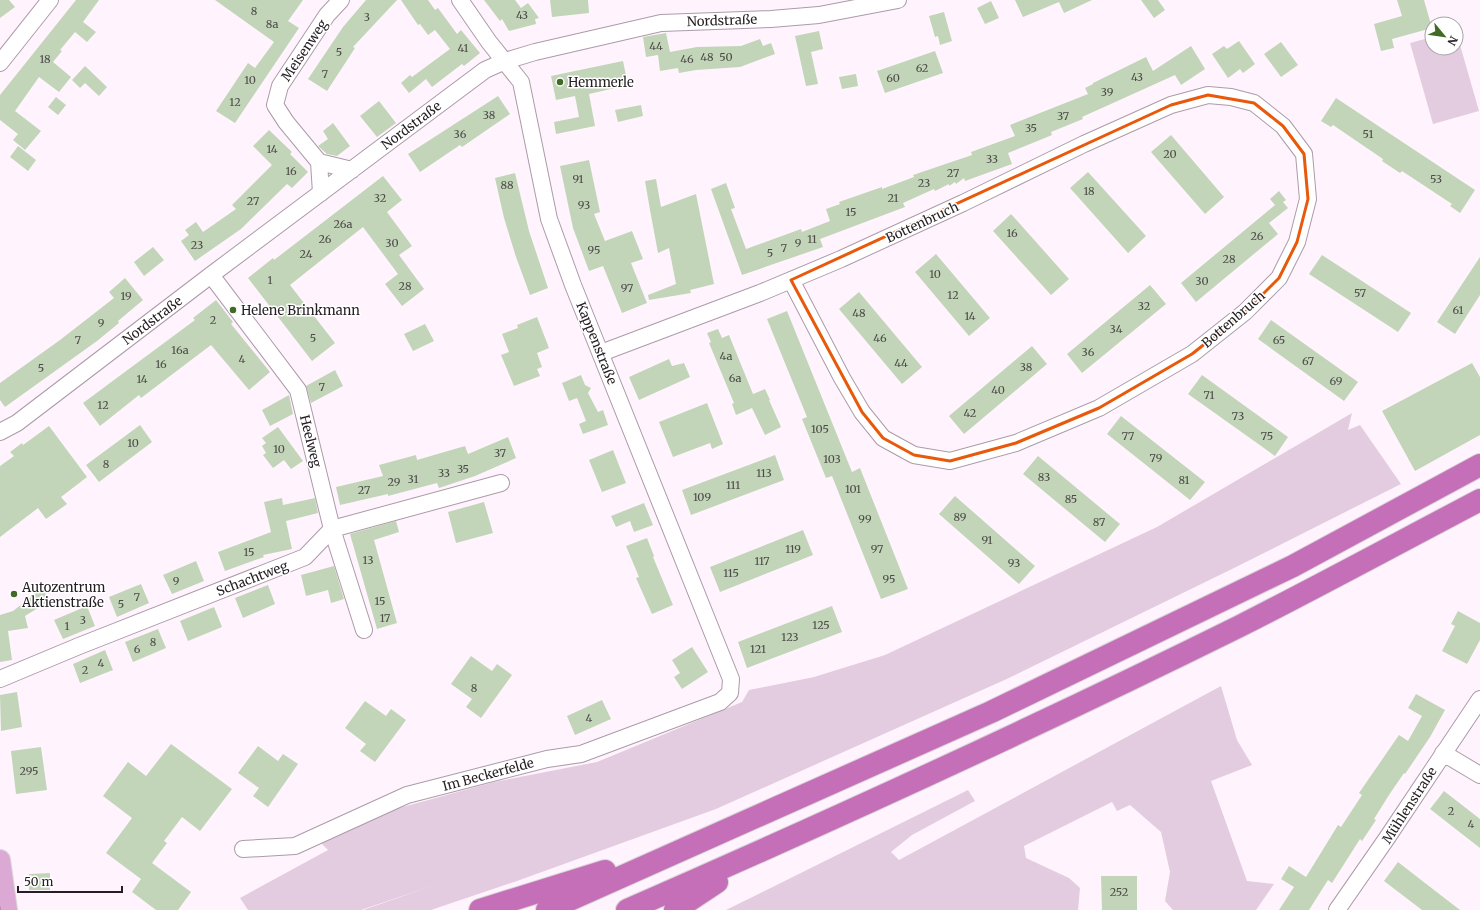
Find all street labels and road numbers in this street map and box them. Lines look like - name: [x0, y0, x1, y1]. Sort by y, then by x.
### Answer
- street label: Nordstraße: [687, 11, 758, 30]
- street label: Meisenweg: [278, 16, 331, 84]
- street label: Nordstraße: [378, 97, 445, 153]
- street label: Bottenbruch: [883, 198, 962, 247]
- street label: Bottenbruch: [1198, 287, 1269, 352]
- street label: Nordstraße: [119, 292, 186, 348]
- street label: Kappenstraße: [572, 299, 621, 387]
- street label: Heelweg: [296, 413, 325, 469]
- street label: Schachtweg: [214, 557, 291, 600]
- street label: Im Beckerfelde: [441, 754, 536, 795]
- street label: Mühlenstraße: [1378, 763, 1441, 847]

